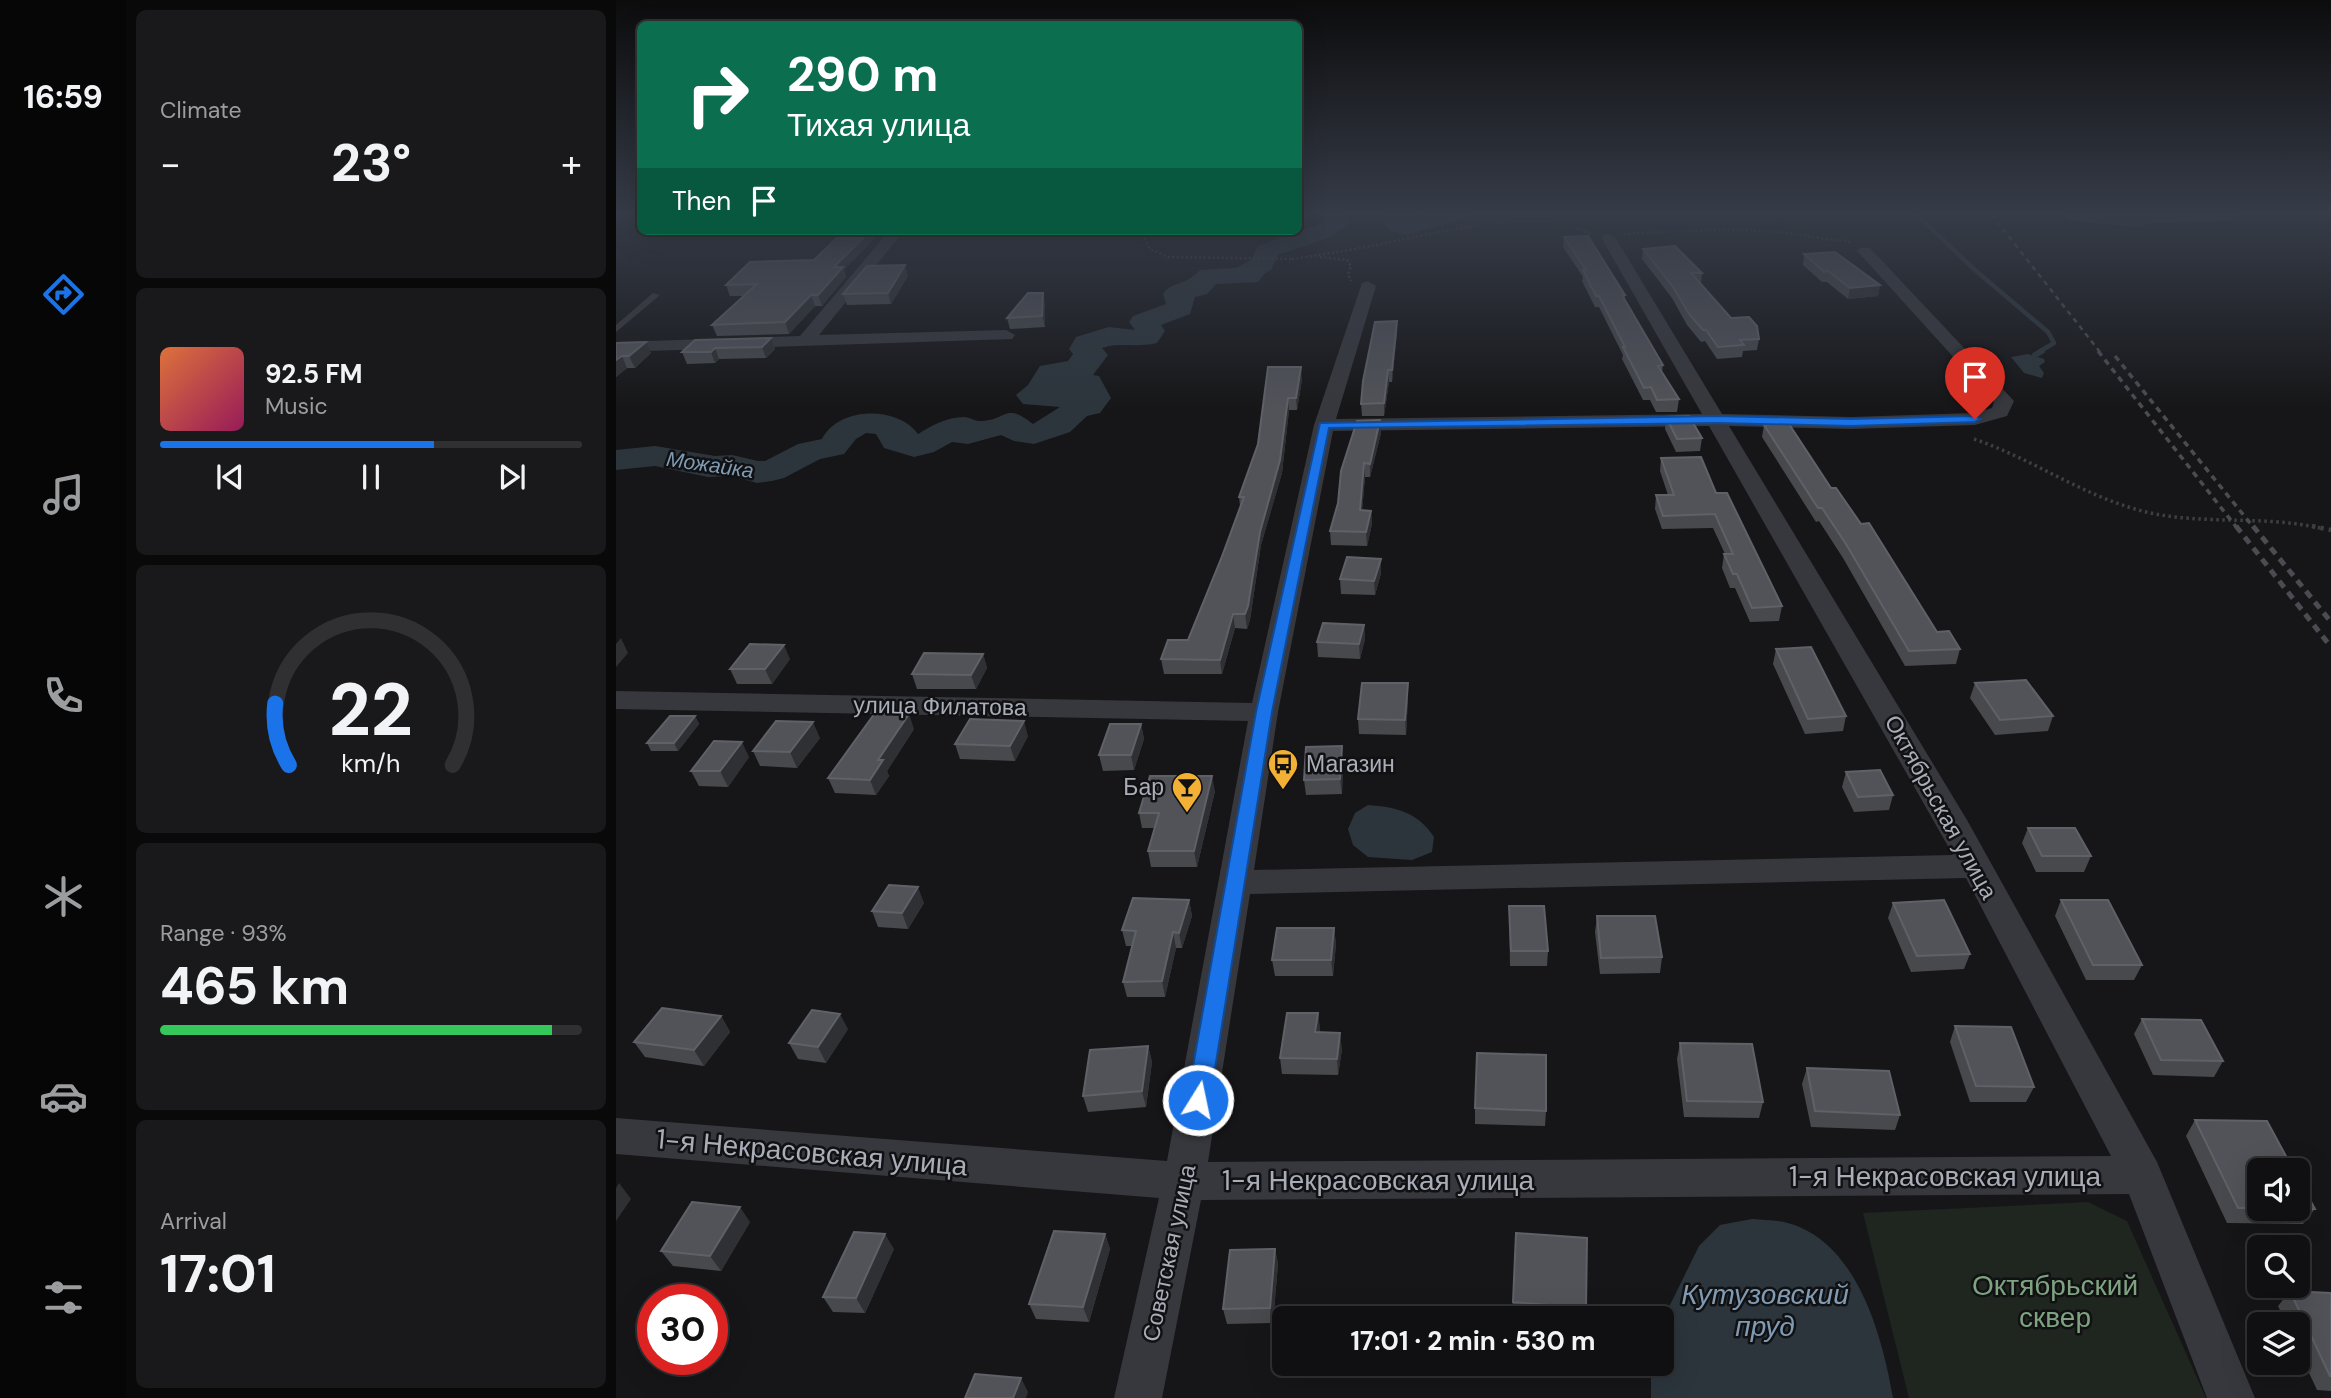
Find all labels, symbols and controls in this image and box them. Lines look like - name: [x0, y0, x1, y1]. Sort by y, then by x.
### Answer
- text: 290 m: [787, 42, 938, 106]
- icon: right: [672, 49, 763, 140]
- text: 16:59: [23, 76, 103, 118]
- text: Climate: [160, 95, 242, 125]
- text: Тихая улица: [787, 104, 970, 146]
- text: 23°: [331, 129, 411, 197]
- text: −: [160, 139, 181, 189]
- text: +: [561, 139, 582, 189]
- icon: arrive: [745, 182, 783, 220]
- text: Then: [672, 184, 731, 218]
- icon: directions: [39, 270, 88, 319]
- pin: [1945, 347, 2005, 419]
- text: 92.5 FM: [265, 357, 363, 391]
- icon: arrive: [1956, 358, 1994, 396]
- text: Music: [265, 391, 328, 421]
- water label: Можайка: [664, 445, 756, 485]
- icon: previous: [211, 458, 249, 496]
- icon: pause: [352, 458, 390, 496]
- icon: next: [493, 458, 531, 496]
- icon: music: [39, 470, 88, 519]
- text: 22: [329, 663, 413, 758]
- icon: phone: [39, 671, 88, 720]
- street label: улица Филатова: [853, 689, 1027, 723]
- street label: Октябрьская улица: [1878, 710, 2004, 904]
- text: km/h: [341, 747, 401, 780]
- bus stop icon: Магазин: [1266, 747, 1300, 791]
- place label: Магазин: [1306, 749, 1395, 779]
- bar icon: Бар: [1170, 770, 1204, 814]
- place label: Бар: [1123, 772, 1164, 802]
- icon: climate: [39, 872, 88, 921]
- text: Range · 93%: [160, 918, 287, 948]
- text: 465 km: [160, 952, 349, 1020]
- position arrow: [1161, 1063, 1235, 1137]
- icon: car: [39, 1072, 88, 1121]
- street label: 1-я Некрасовская улица: [655, 1120, 969, 1185]
- street label: 1-я Некрасовская улица: [1789, 1158, 2101, 1195]
- map controls: [2247, 1158, 2310, 1375]
- button: sound: [2247, 1158, 2310, 1221]
- street label: Советская улица: [1136, 1161, 1202, 1344]
- street label: 1-я Некрасовская улица: [1222, 1162, 1534, 1199]
- text: Arrival: [160, 1206, 227, 1236]
- button: search: [2247, 1235, 2310, 1298]
- text: 17:01: [160, 1240, 276, 1308]
- park label: Октябрьский сквер: [1972, 1267, 2138, 1336]
- icon: filters: [39, 1273, 88, 1322]
- water label: Кутузовский пруд: [1681, 1276, 1849, 1345]
- speed limit sign: 30: [637, 1284, 728, 1375]
- button: layers: [2247, 1312, 2310, 1375]
- text: 17:01 · 2 min · 530 m: [1351, 1324, 1595, 1358]

